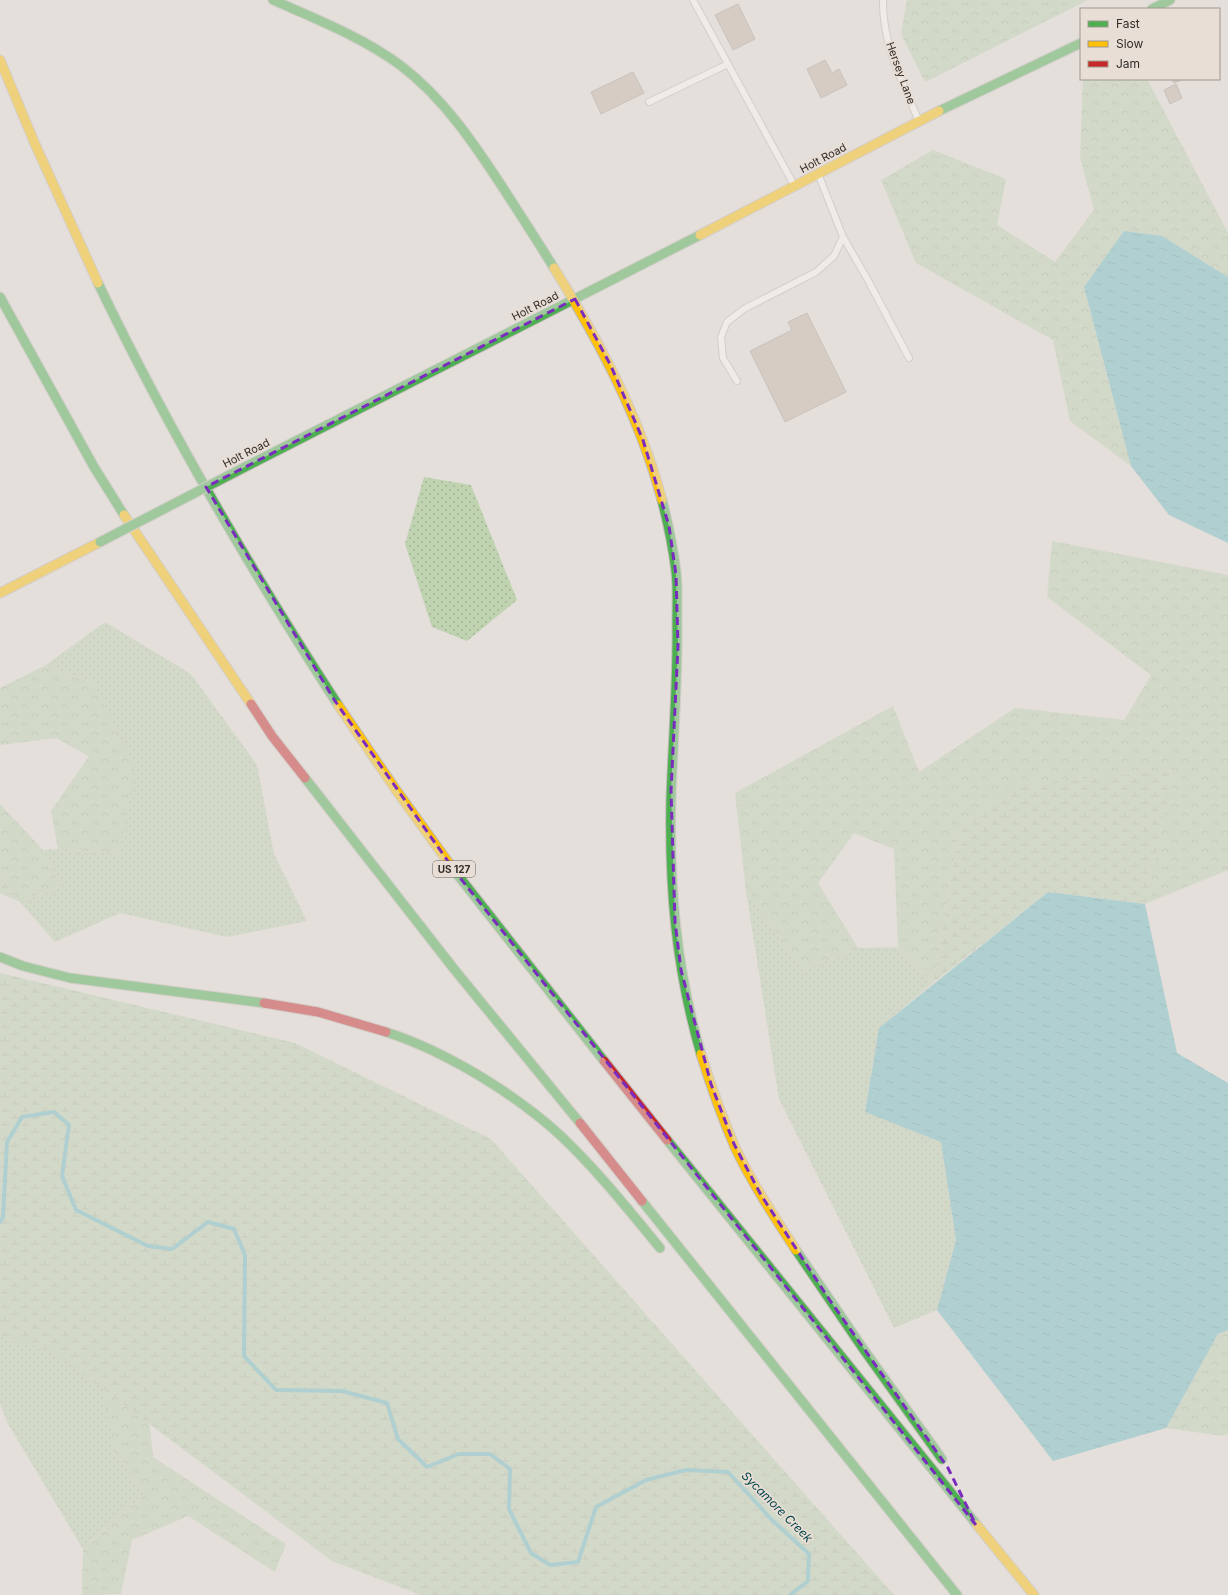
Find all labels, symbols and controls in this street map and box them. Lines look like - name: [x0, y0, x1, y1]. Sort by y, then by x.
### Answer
- legend: [1080, 8, 1220, 80]
- text: Fast: [1116, 16, 1140, 31]
- text: Slow: [1116, 36, 1144, 51]
- street label: Hersey Lane: [883, 40, 919, 106]
- text: Jam: [1116, 56, 1140, 71]
- street label: Holt Road: [797, 140, 849, 176]
- street label: Holt Road: [509, 288, 561, 324]
- street label: Holt Road: [220, 435, 272, 471]
- road number: US 127: [433, 861, 475, 877]
- water label: Sycamore Creek: [739, 1468, 816, 1546]

